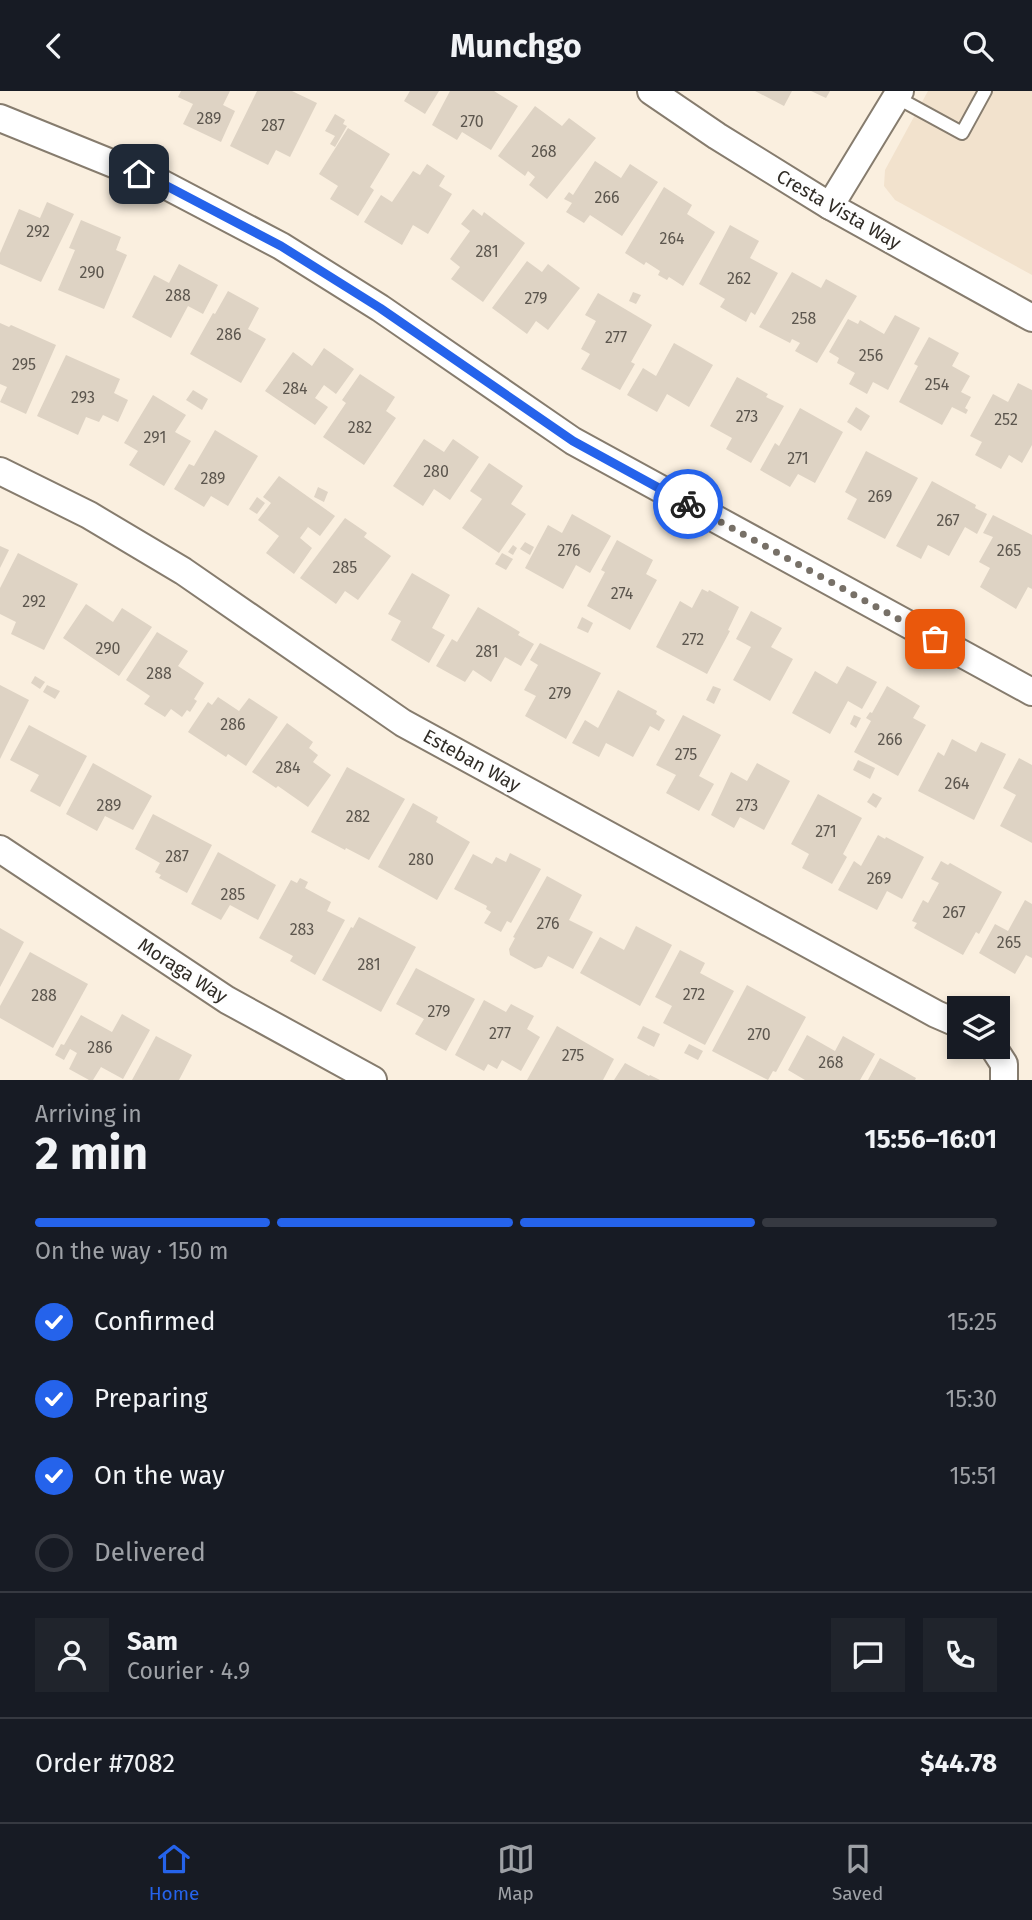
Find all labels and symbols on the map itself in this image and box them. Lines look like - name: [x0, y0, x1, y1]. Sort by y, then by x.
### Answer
- house number: 289: [197, 109, 221, 128]
- house number: 270: [460, 112, 484, 131]
- house number: 287: [261, 116, 285, 135]
- house number: 268: [531, 142, 557, 161]
- pin: [109, 144, 169, 204]
- street label: Cresta Vista Way: [772, 165, 906, 255]
- house number: 266: [595, 188, 619, 207]
- house number: 292: [26, 222, 50, 241]
- house number: 264: [660, 229, 685, 248]
- house number: 281: [475, 242, 499, 261]
- house number: 290: [79, 263, 105, 282]
- house number: 262: [727, 269, 751, 288]
- house number: 288: [165, 286, 191, 305]
- house number: 279: [525, 289, 547, 308]
- house number: 258: [792, 309, 817, 328]
- house number: 286: [216, 325, 242, 344]
- house number: 277: [605, 328, 627, 347]
- house number: 256: [859, 346, 883, 365]
- house number: 295: [12, 355, 36, 374]
- house number: 254: [925, 375, 950, 394]
- house number: 284: [282, 379, 308, 398]
- house number: 293: [71, 388, 95, 407]
- house number: 273: [736, 407, 758, 426]
- house number: 252: [994, 410, 1018, 429]
- house number: 282: [348, 418, 372, 437]
- house number: 291: [144, 428, 166, 447]
- house number: 271: [787, 449, 809, 468]
- house number: 280: [423, 462, 449, 481]
- house number: 289: [201, 469, 225, 488]
- courier: [653, 469, 723, 539]
- house number: 269: [868, 487, 892, 506]
- house number: 267: [936, 511, 960, 530]
- house number: 276: [557, 541, 581, 560]
- house number: 265: [997, 541, 1021, 560]
- house number: 285: [333, 558, 357, 577]
- house number: 274: [611, 584, 634, 603]
- house number: 292: [22, 592, 46, 611]
- pin: [905, 609, 965, 669]
- house number: 272: [682, 630, 704, 649]
- house number: 290: [95, 639, 121, 658]
- house number: 281: [475, 642, 499, 661]
- house number: 288: [146, 664, 172, 683]
- house number: 279: [549, 684, 571, 703]
- house number: 286: [220, 715, 246, 734]
- street label: Esteban Way: [419, 724, 525, 797]
- house number: 266: [878, 730, 902, 749]
- house number: 275: [675, 745, 697, 764]
- house number: 284: [275, 758, 301, 777]
- house number: 264: [945, 774, 970, 793]
- house number: 289: [97, 796, 121, 815]
- house number: 273: [736, 796, 758, 815]
- house number: 282: [346, 807, 370, 826]
- house number: 271: [815, 822, 837, 841]
- house number: 287: [165, 847, 189, 866]
- house number: 280: [408, 850, 434, 869]
- house number: 269: [867, 869, 891, 888]
- house number: 285: [221, 885, 245, 904]
- house number: 267: [942, 903, 966, 922]
- house number: 276: [536, 914, 560, 933]
- house number: 283: [290, 920, 314, 939]
- street label: Moraga Way: [134, 933, 232, 1008]
- house number: 265: [997, 933, 1021, 952]
- house number: 281: [357, 955, 381, 974]
- house number: 272: [683, 985, 705, 1004]
- house number: 288: [31, 986, 57, 1005]
- house number: 279: [428, 1002, 450, 1021]
- house number: 277: [489, 1024, 511, 1043]
- house number: 270: [747, 1025, 771, 1044]
- house number: 286: [87, 1038, 113, 1057]
- house number: 275: [562, 1046, 584, 1065]
- house number: 268: [818, 1053, 844, 1072]

